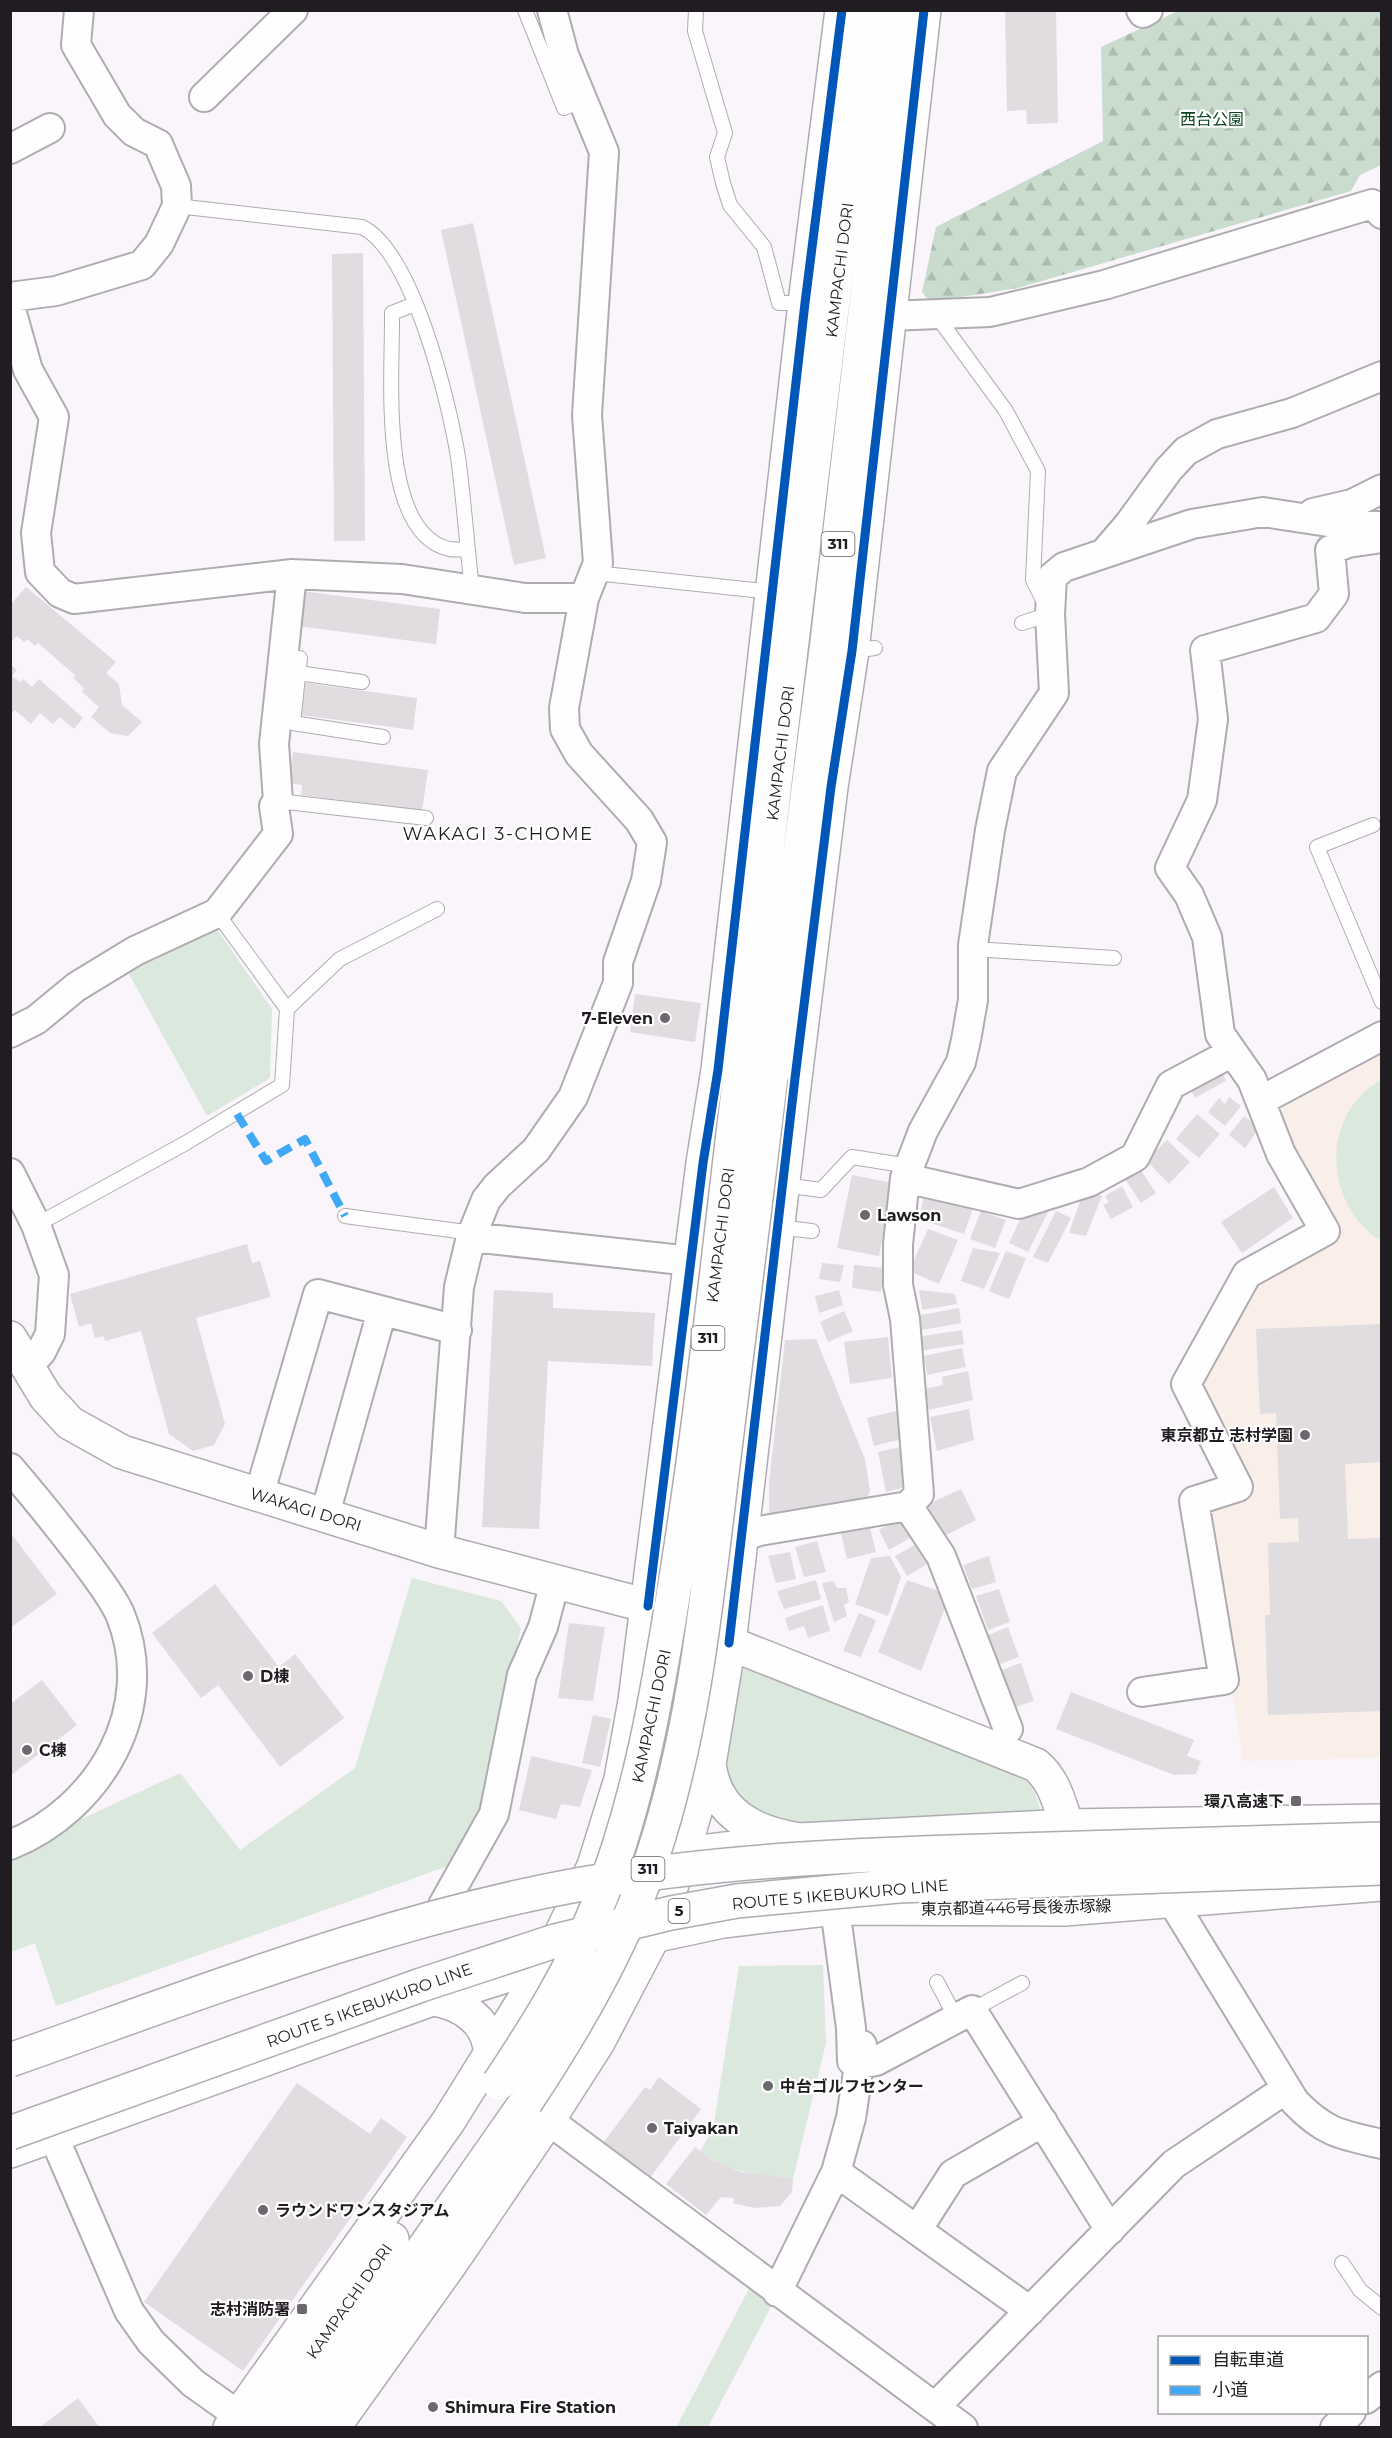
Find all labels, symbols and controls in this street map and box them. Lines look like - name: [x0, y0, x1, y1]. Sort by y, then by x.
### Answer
- park label: 西台公園: [1180, 110, 1244, 129]
- street label: KAMPACHI DORI: [822, 201, 857, 339]
- road number: 311: [822, 532, 854, 556]
- street label: KAMPACHI DORI: [763, 684, 798, 822]
- district label: WAKAGI 3-CHOME: [402, 823, 594, 845]
- place label: 7-Eleven: [582, 1009, 653, 1028]
- marker: 7-Eleven: [658, 1011, 672, 1025]
- street label: KAMPACHI DORI: [703, 1166, 738, 1304]
- place label: Lawson: [877, 1206, 941, 1225]
- marker: Lawson: [858, 1208, 872, 1222]
- road number: 311: [692, 1326, 724, 1350]
- place label: 東京都立 志村学園: [1160, 1426, 1293, 1445]
- marker: 東京都立 志村学園: [1298, 1428, 1312, 1442]
- street label: WAKAGI DORI: [248, 1484, 364, 1535]
- street label: KAMPACHI DORI: [628, 1648, 675, 1785]
- place label: D棟: [260, 1667, 289, 1686]
- marker: D棟: [241, 1669, 255, 1683]
- place label: C棟: [39, 1741, 67, 1760]
- marker: C棟: [20, 1743, 34, 1757]
- place label: 環八高速下: [1204, 1792, 1284, 1811]
- marker: 環八高速下: [1289, 1794, 1303, 1808]
- road number: 311: [632, 1857, 664, 1881]
- street label: ROUTE 5 IKEBUKURO LINE: [731, 1876, 949, 1913]
- street label: 東京都道446号長後赤塚線: [920, 1896, 1112, 1919]
- road number: 5: [668, 1899, 690, 1923]
- street label: ROUTE 5 IKEBUKURO LINE: [264, 1959, 475, 2052]
- place label: 中台ゴルフセンター: [780, 2077, 924, 2096]
- marker: 中台ゴルフセンター: [761, 2079, 775, 2093]
- place label: Taiyakan: [664, 2119, 739, 2138]
- marker: Taiyakan: [645, 2121, 659, 2135]
- place label: ラウンドワンスタジアム: [275, 2201, 450, 2220]
- marker: ラウンドワンスタジアム: [256, 2203, 270, 2217]
- street label: KAMPACHI DORI: [303, 2240, 396, 2363]
- place label: 志村消防署: [210, 2300, 290, 2319]
- marker: 志村消防署: [295, 2302, 309, 2316]
- legend: [1158, 2336, 1368, 2414]
- text: 自転車道: [1212, 2349, 1284, 2371]
- text: 小道: [1212, 2379, 1248, 2401]
- place label: Shimura Fire Station: [445, 2398, 616, 2417]
- marker: Shimura Fire Station: [426, 2400, 440, 2414]

